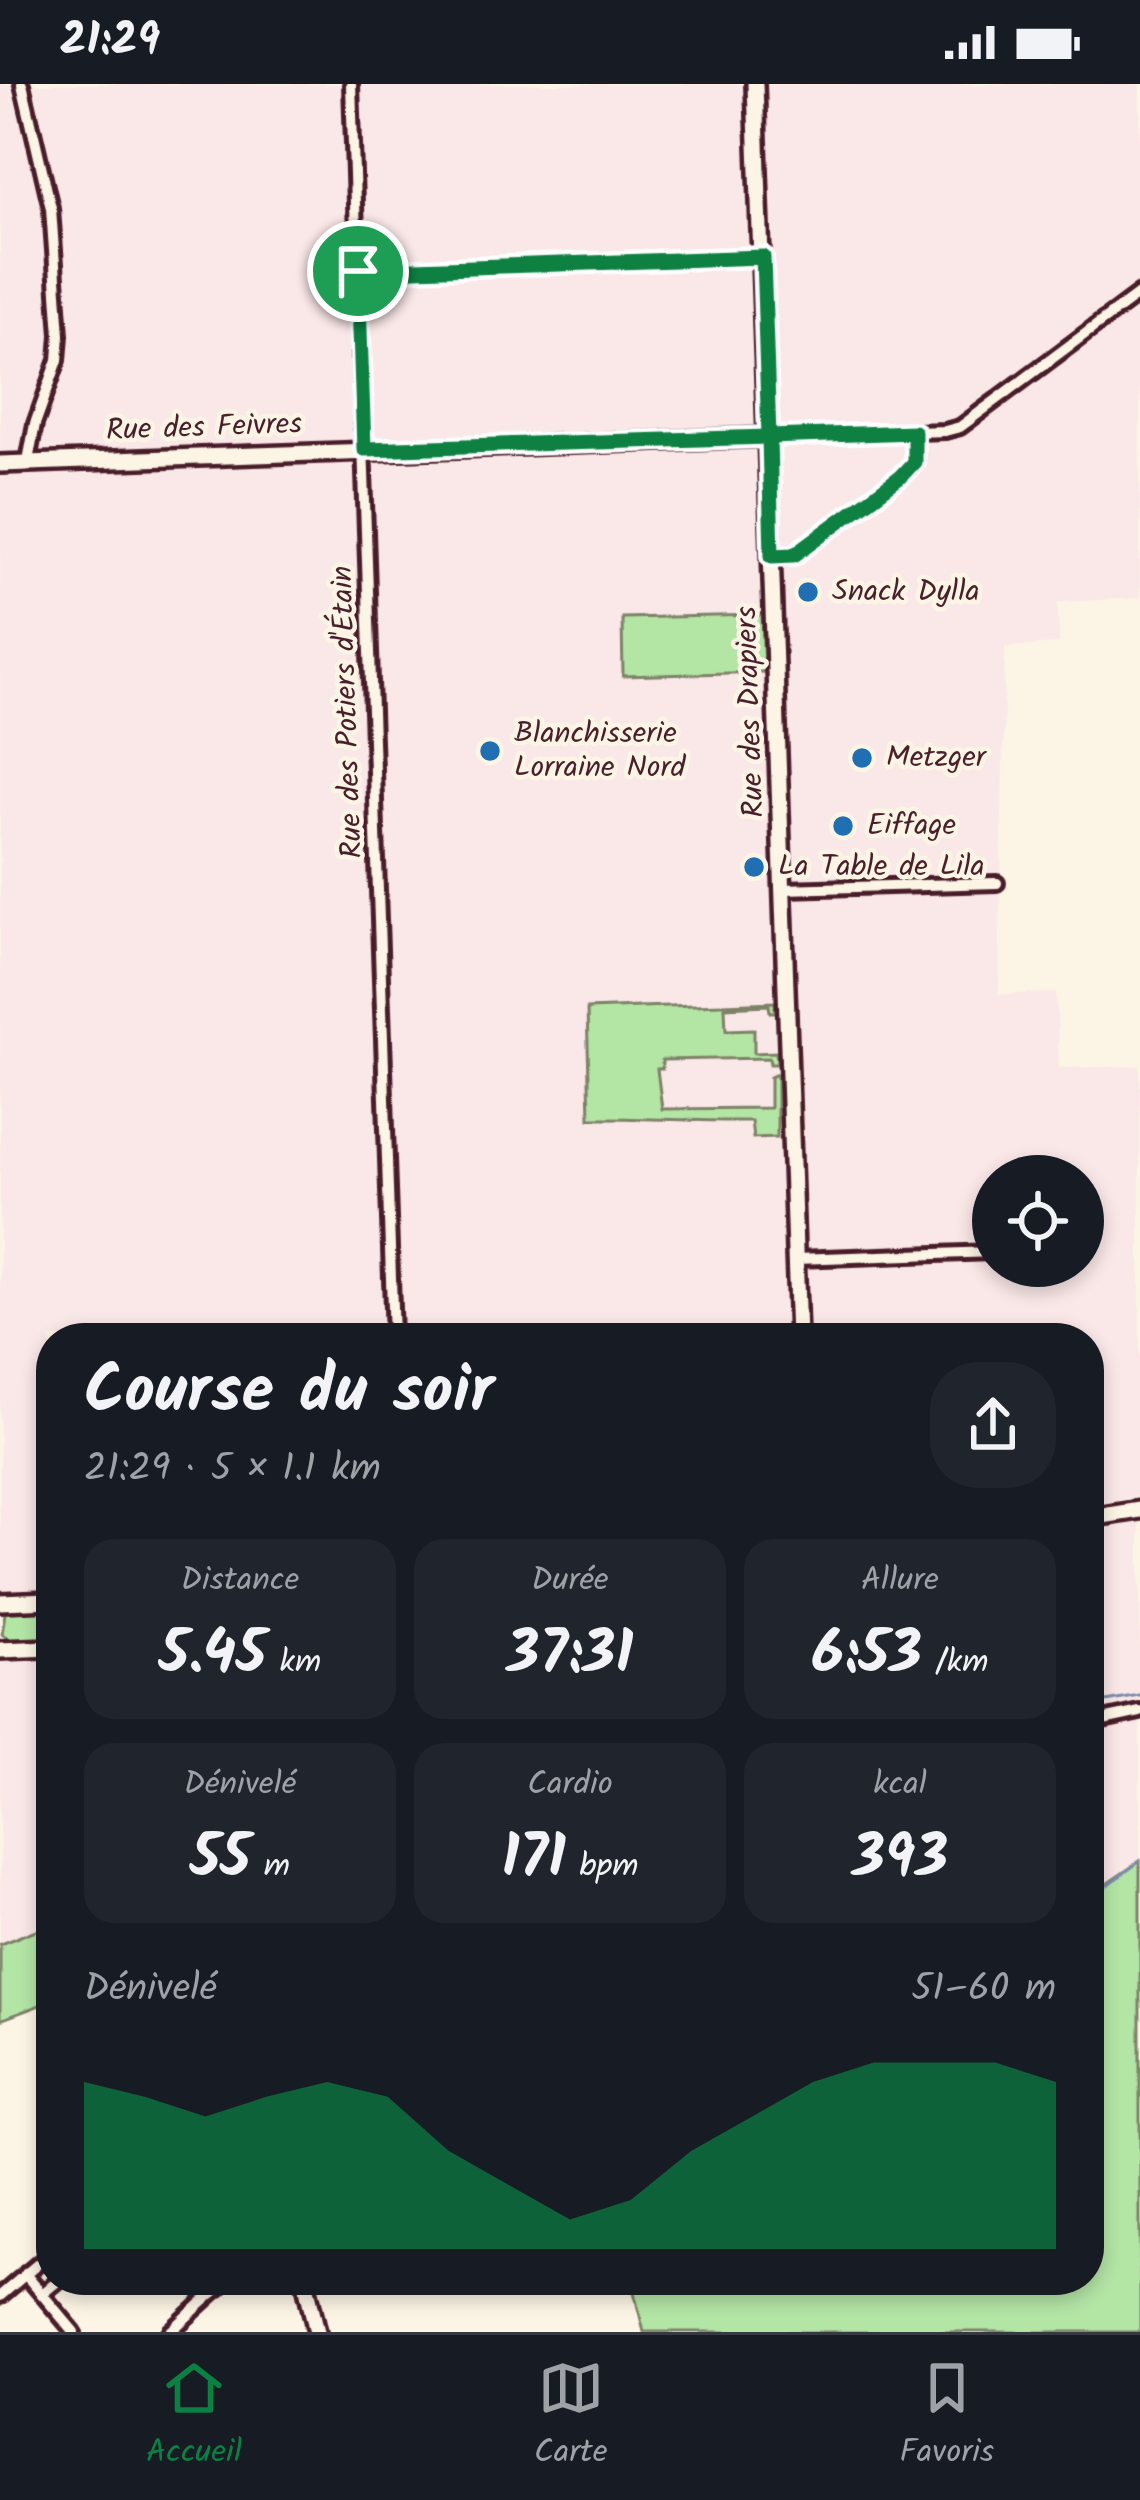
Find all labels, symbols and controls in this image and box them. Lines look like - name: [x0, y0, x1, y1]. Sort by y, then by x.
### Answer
- text: 21:29: [60, 6, 160, 78]
- pin: [307, 220, 409, 322]
- icon: arrive: [325, 238, 391, 304]
- street label: Rue des Feivres: [105, 401, 303, 455]
- street label: Rue des Potiers d'Étain: [319, 565, 377, 859]
- place label: Snack Dylla: [832, 568, 980, 616]
- marker: Snack Dylla: [795, 579, 821, 605]
- street label: Rue des Drapiers: [723, 605, 779, 819]
- place label: Blanchisserie Lorraine Nord: [514, 710, 686, 792]
- place label: Metzger: [886, 734, 988, 782]
- marker: Blanchisserie Lorraine Nord: [477, 738, 503, 764]
- marker: Metzger: [849, 745, 875, 771]
- place label: Eiffage: [867, 802, 956, 850]
- marker: Eiffage: [830, 813, 856, 839]
- place label: La Table de Lila: [778, 843, 985, 891]
- marker: La Table de Lila: [741, 854, 767, 880]
- map controls: [972, 1155, 1104, 1287]
- button: locate: [972, 1155, 1104, 1287]
- text: Course du soir: [84, 1341, 494, 1446]
- button: share: [930, 1362, 1056, 1488]
- text: 21:29 · 5 × 1.1 km: [84, 1439, 381, 1501]
- text: Distance: [181, 1555, 299, 1608]
- text: Durée: [531, 1555, 609, 1608]
- text: Allure: [861, 1555, 939, 1608]
- text: 5.45: [159, 1608, 266, 1704]
- text: 37:31: [507, 1608, 633, 1704]
- text: 6:53: [811, 1608, 922, 1704]
- text: km: [266, 1637, 321, 1690]
- text: /km: [922, 1637, 989, 1690]
- text: Dénivelé: [184, 1759, 296, 1812]
- text: Cardio: [527, 1759, 613, 1812]
- text: kcal: [873, 1759, 927, 1812]
- text: 55: [190, 1812, 251, 1908]
- text: 171: [501, 1812, 566, 1908]
- text: 393: [852, 1812, 948, 1908]
- text: m: [251, 1841, 290, 1894]
- text: bpm: [566, 1841, 639, 1894]
- text: Dénivelé: [84, 1959, 217, 2021]
- text: 51–60 m: [911, 1959, 1056, 2021]
- tab: Accueil: [146, 2355, 242, 2480]
- tab: Carte: [534, 2355, 608, 2480]
- tab: Favoris: [900, 2355, 994, 2480]

